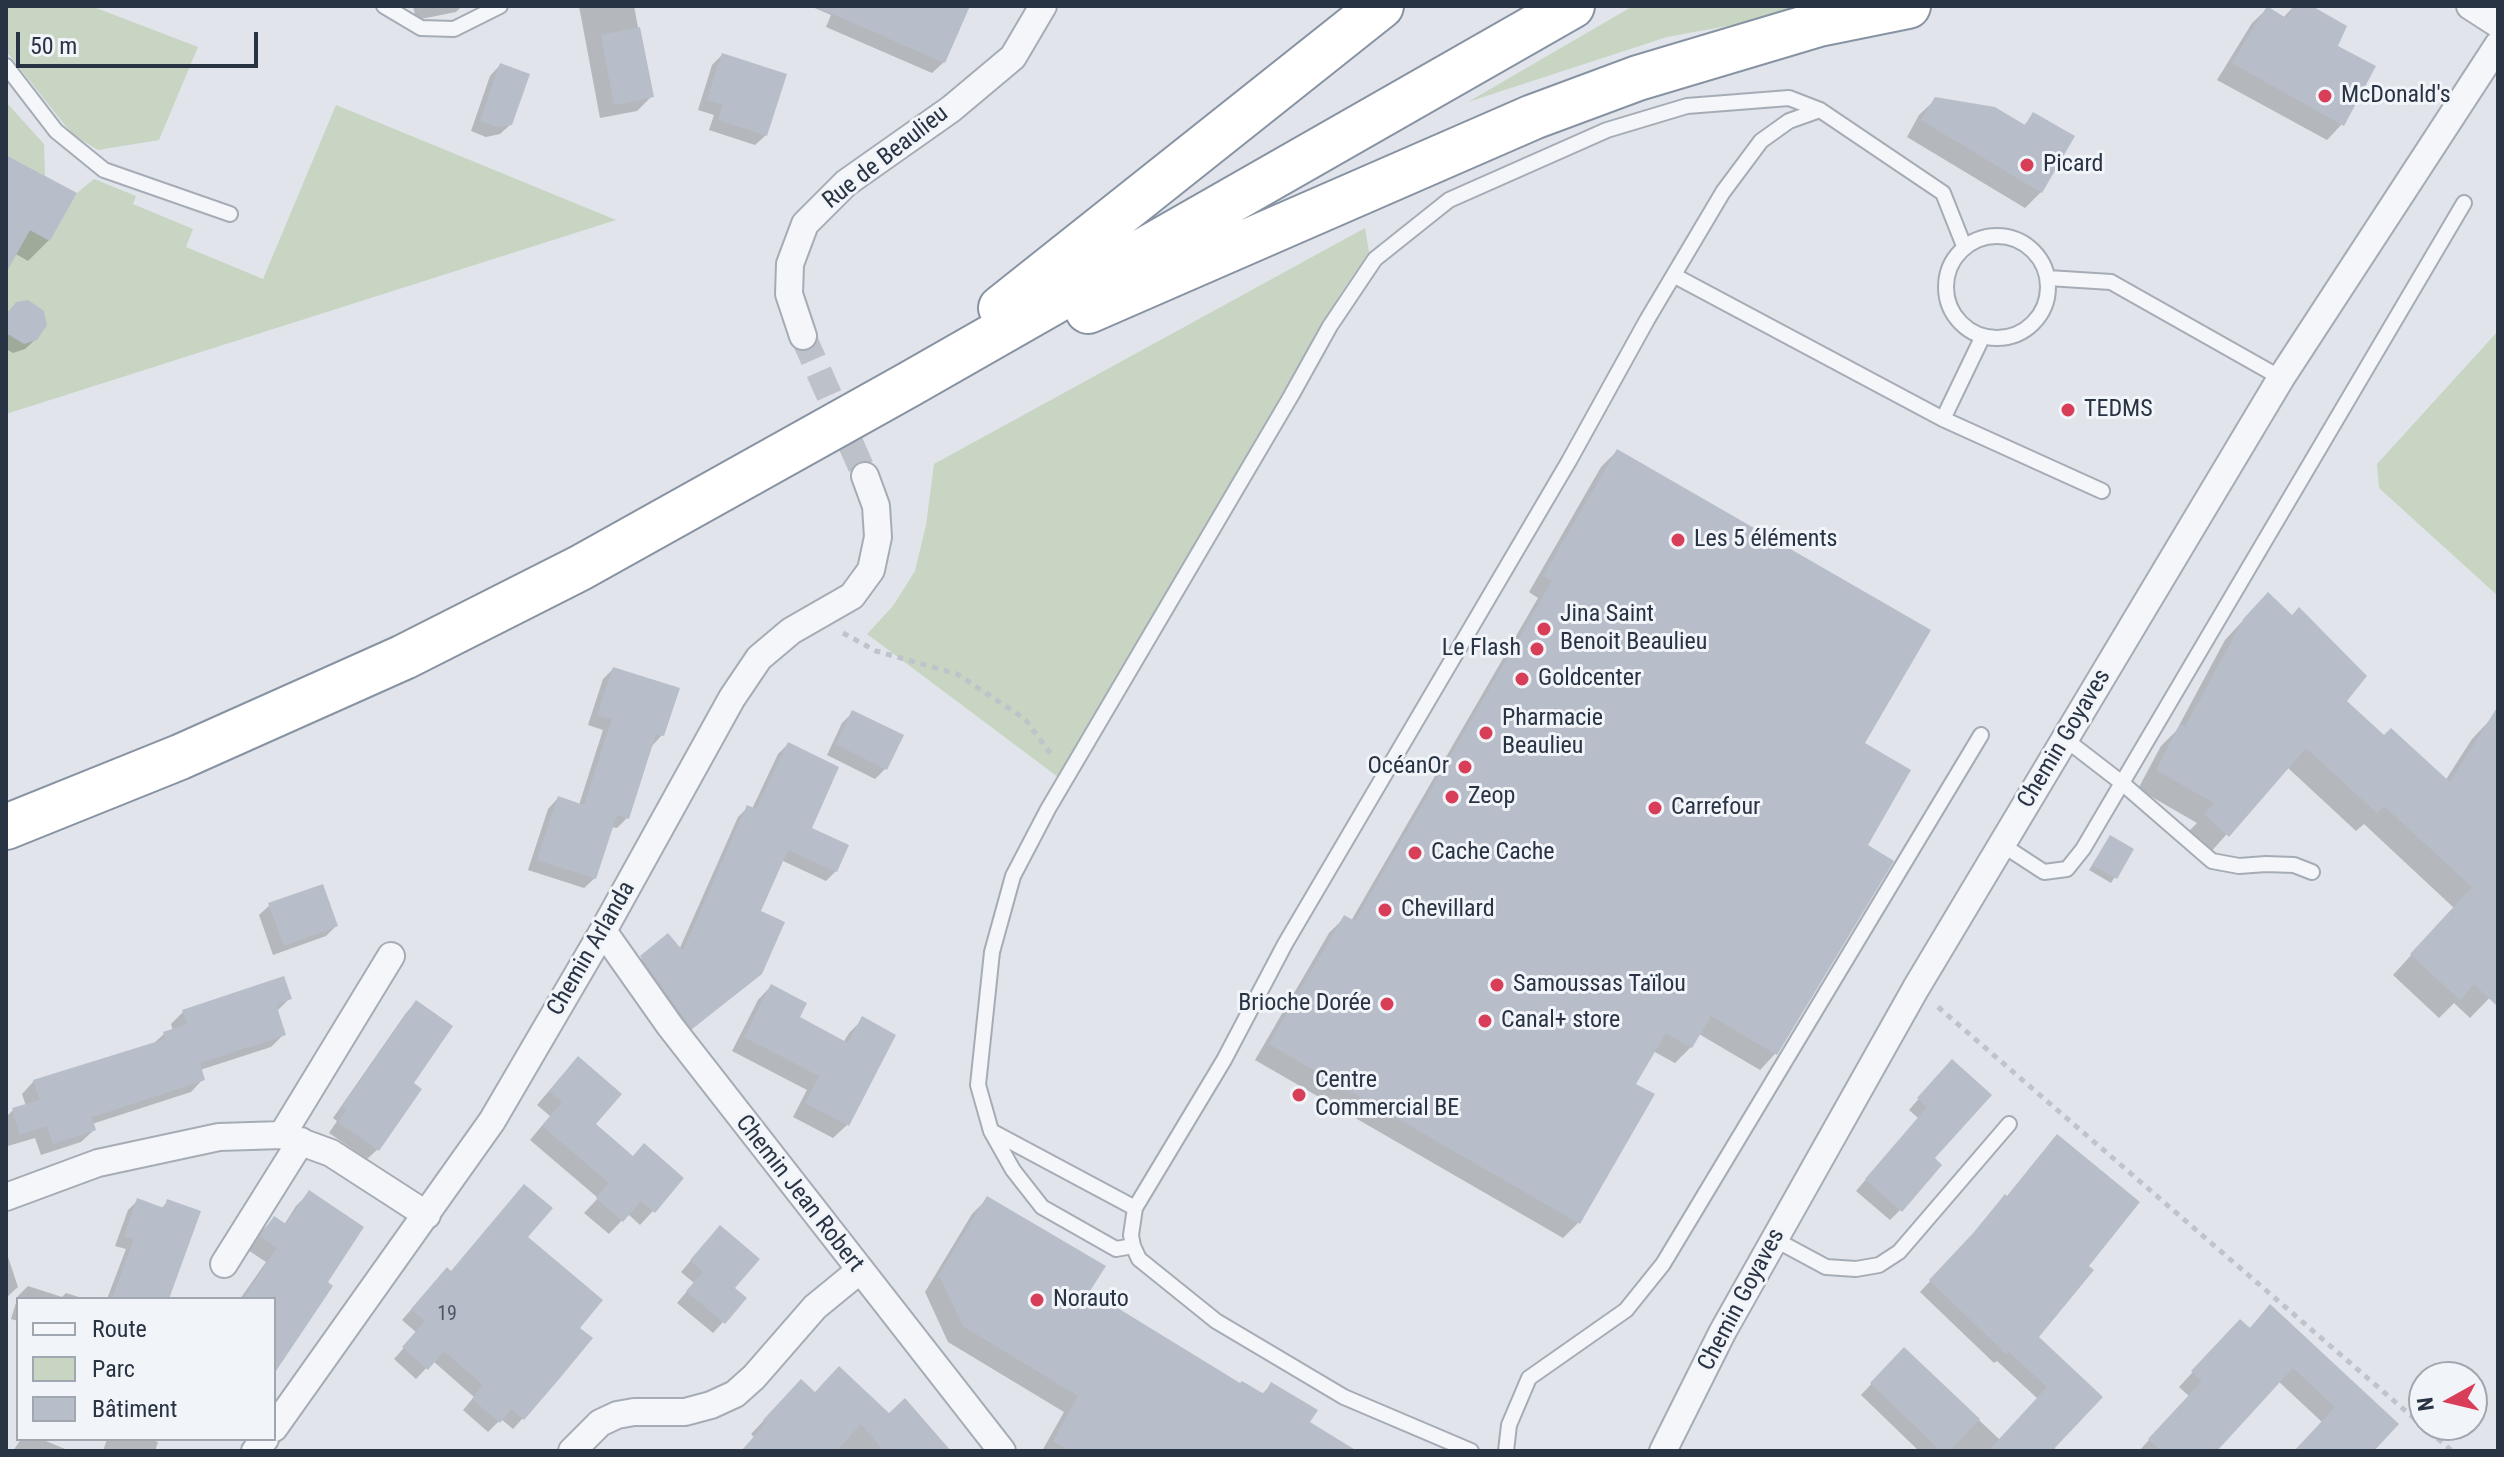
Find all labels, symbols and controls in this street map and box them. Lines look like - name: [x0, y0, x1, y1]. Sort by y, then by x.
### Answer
- scale bar: [20, 16, 262, 66]
- text: 50 m: [30, 32, 77, 60]
- place label: McDonald's: [2341, 82, 2451, 110]
- marker: McDonald's: [2316, 87, 2334, 105]
- street label: Rue de Beaulieu: [818, 100, 954, 216]
- place label: Picard: [2043, 151, 2103, 179]
- marker: Picard: [2018, 156, 2036, 174]
- place label: TEDMS: [2084, 396, 2153, 424]
- marker: TEDMS: [2059, 401, 2077, 419]
- place label: Les 5 éléments: [1694, 526, 1837, 554]
- marker: Les 5 éléments: [1669, 531, 1687, 549]
- place label: Jina Saint Benoit Beaulieu: [1560, 601, 1707, 657]
- marker: Jina Saint Benoit Beaulieu: [1535, 620, 1553, 638]
- place label: Le Flash: [1442, 635, 1521, 663]
- marker: Le Flash: [1528, 640, 1546, 658]
- street label: Chemin Goyaves: [2012, 664, 2118, 814]
- place label: Goldcenter: [1538, 665, 1641, 693]
- marker: Goldcenter: [1513, 670, 1531, 688]
- place label: Pharmacie Beaulieu: [1502, 705, 1603, 761]
- marker: Pharmacie Beaulieu: [1477, 724, 1495, 742]
- place label: OcéanOr: [1367, 753, 1449, 781]
- marker: OcéanOr: [1456, 758, 1474, 776]
- place label: Zeop: [1468, 783, 1515, 811]
- marker: Zeop: [1443, 788, 1461, 806]
- place label: Carrefour: [1671, 794, 1760, 822]
- marker: Carrefour: [1646, 799, 1664, 817]
- place label: Cache Cache: [1431, 839, 1555, 867]
- marker: Cache Cache: [1406, 844, 1424, 862]
- street label: Chemin Arlanda: [542, 877, 642, 1021]
- place label: Chevillard: [1401, 896, 1495, 924]
- marker: Chevillard: [1376, 901, 1394, 919]
- place label: Samoussas Taïlou: [1513, 971, 1686, 999]
- marker: Samoussas Taïlou: [1488, 976, 1506, 994]
- place label: Brioche Dorée: [1238, 990, 1371, 1018]
- marker: Brioche Dorée: [1378, 995, 1396, 1013]
- place label: Canal+ store: [1501, 1007, 1620, 1035]
- marker: Canal+ store: [1476, 1012, 1494, 1030]
- place label: Centre Commercial BE: [1315, 1067, 1459, 1123]
- marker: Centre Commercial BE: [1290, 1086, 1308, 1104]
- street label: Chemin Jean Robert: [729, 1110, 869, 1278]
- street label: Chemin Goyaves: [1693, 1224, 1791, 1376]
- place label: Norauto: [1053, 1286, 1129, 1314]
- marker: Norauto: [1028, 1291, 1046, 1309]
- legend: [16, 1297, 276, 1441]
- house number: 19: [437, 1303, 457, 1327]
- text: Route: [92, 1315, 147, 1343]
- text: Parc: [92, 1355, 135, 1383]
- north arrow: [2408, 1361, 2488, 1441]
- text: Bâtiment: [92, 1395, 177, 1423]
- text: N: [2412, 1396, 2439, 1413]

